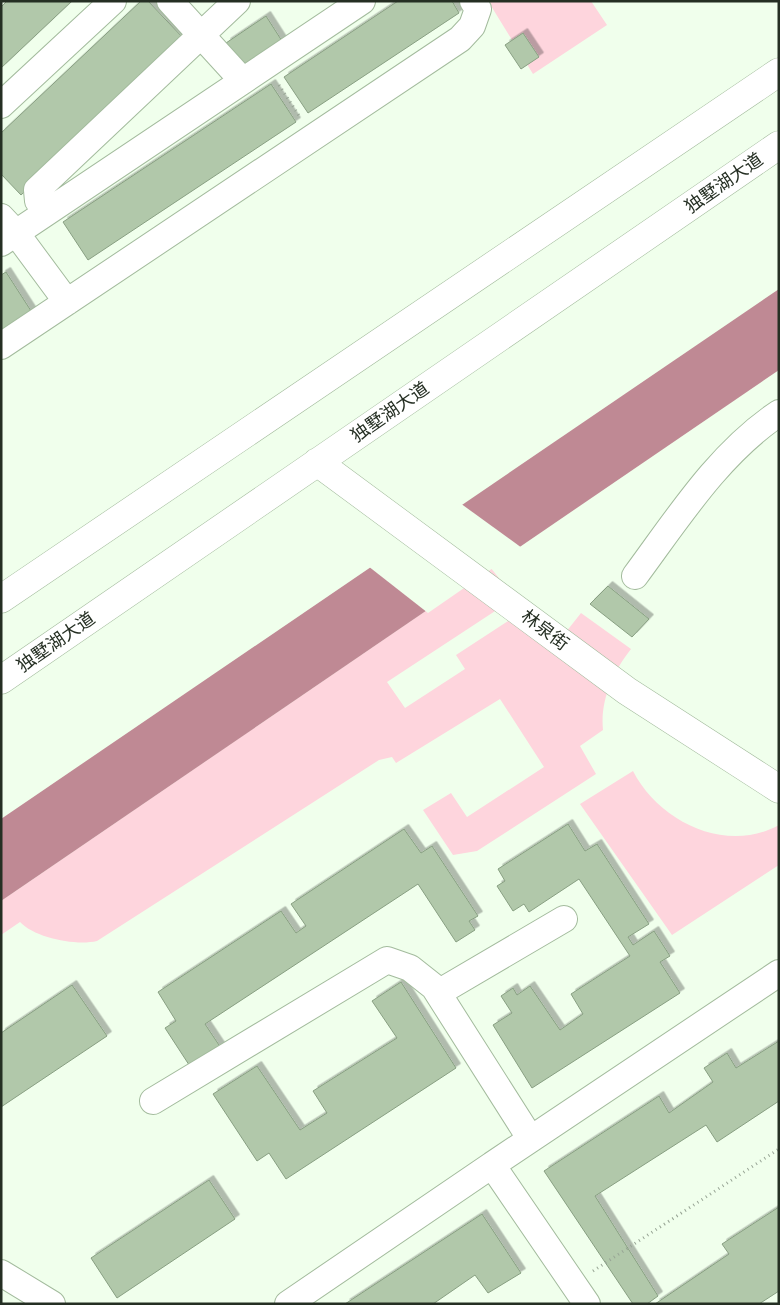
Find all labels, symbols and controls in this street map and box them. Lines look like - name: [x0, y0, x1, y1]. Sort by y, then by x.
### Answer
- street label: 独墅湖大道: [680, 147, 767, 218]
- street label: 独墅湖大道: [346, 376, 433, 447]
- street label: 林泉街: [517, 604, 574, 655]
- street label: 独墅湖大道: [12, 606, 99, 677]

